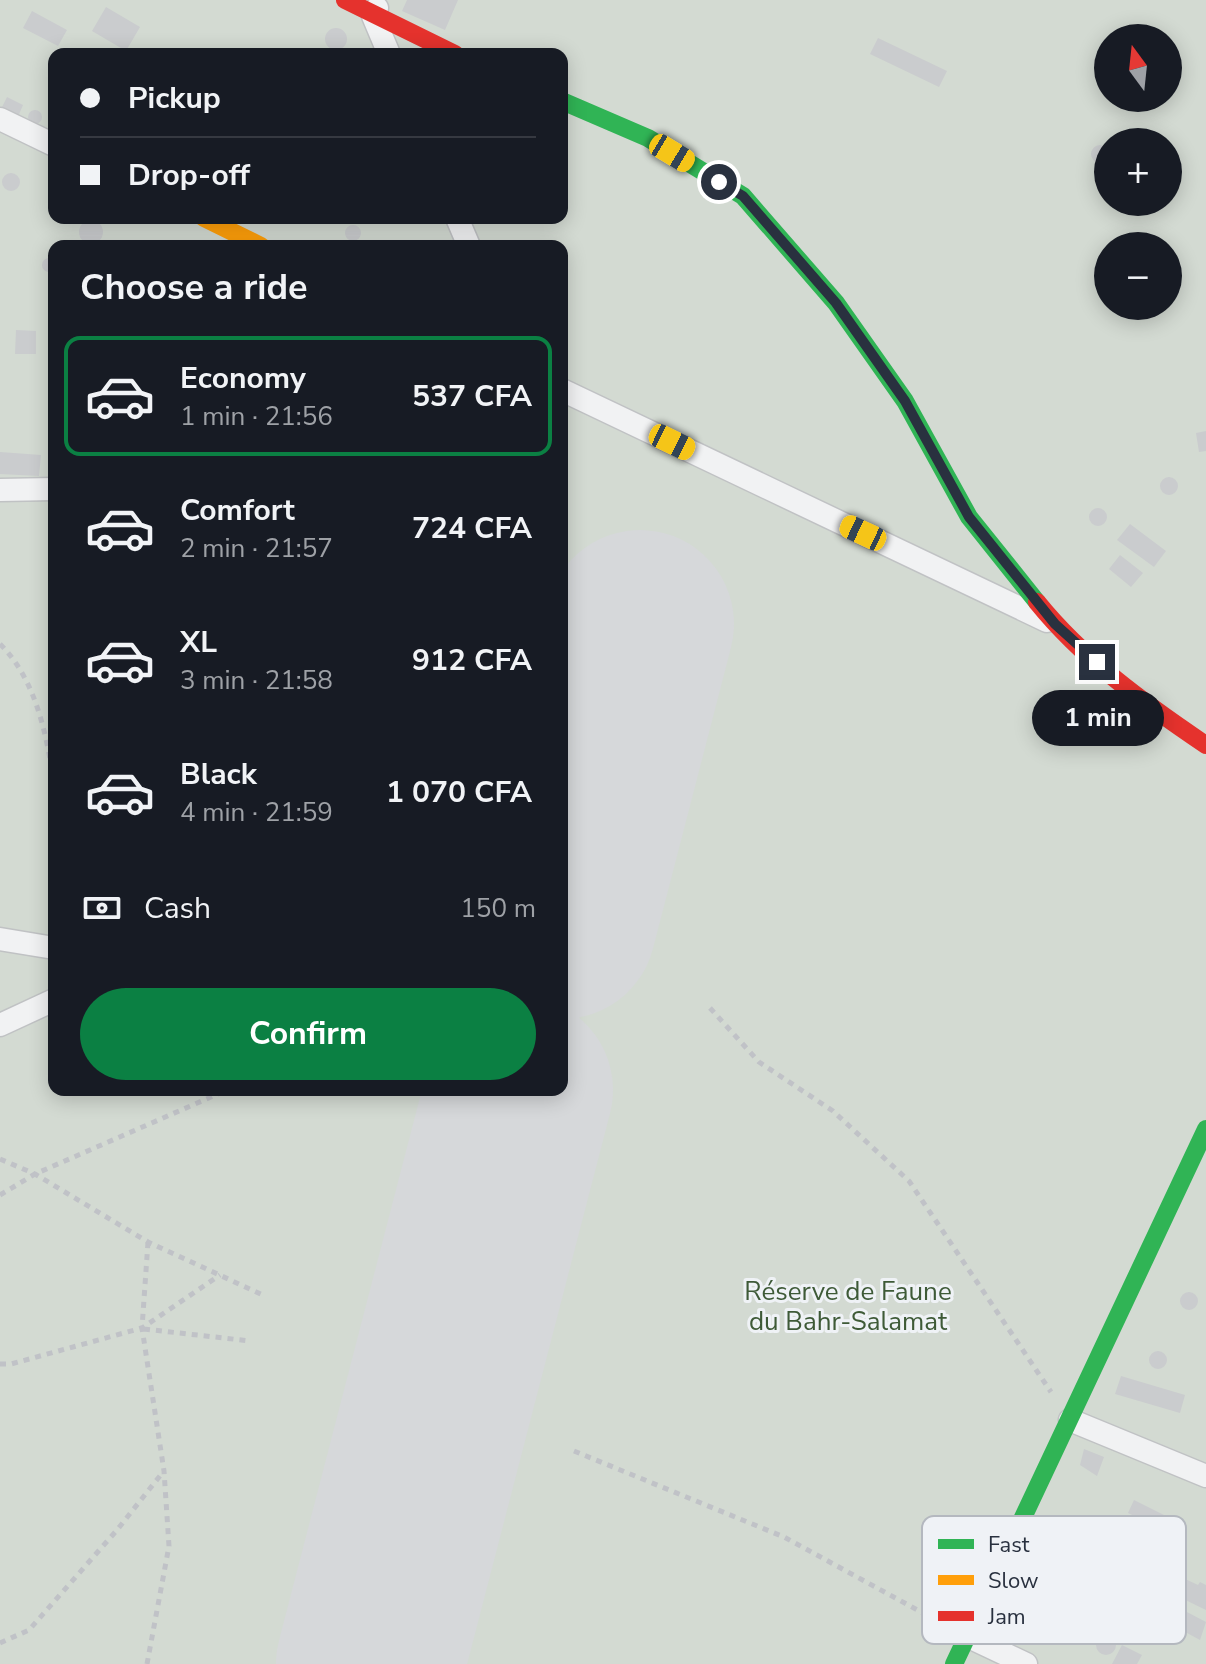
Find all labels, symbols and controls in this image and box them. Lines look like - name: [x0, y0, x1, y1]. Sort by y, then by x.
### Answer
- north arrow: [1094, 24, 1182, 112]
- map controls: [1094, 24, 1182, 320]
- text: Pickup: [128, 78, 221, 119]
- button: +: [1094, 128, 1182, 216]
- car: [645, 130, 699, 176]
- text: Drop-off: [128, 155, 250, 196]
- route start: [701, 164, 737, 200]
- button: −: [1094, 232, 1182, 320]
- text: Choose a ride: [80, 263, 308, 312]
- text: Economy: [180, 358, 306, 399]
- icon: car: [84, 360, 156, 432]
- text: 537 CFA: [412, 376, 532, 417]
- text: 1 min · 21:56: [180, 399, 333, 434]
- car: [645, 421, 699, 463]
- text: Comfort: [180, 490, 295, 531]
- icon: car: [84, 492, 156, 564]
- text: 724 CFA: [412, 508, 532, 549]
- car: [836, 512, 890, 554]
- text: 2 min · 21:57: [180, 531, 333, 566]
- text: XL: [180, 622, 217, 663]
- icon: car: [84, 624, 156, 696]
- text: 912 CFA: [412, 640, 532, 681]
- route end: [1079, 644, 1115, 680]
- text: 3 min · 21:58: [180, 663, 333, 698]
- callout: 1 min: [1031, 690, 1163, 746]
- text: 1 min: [1064, 700, 1132, 735]
- text: Black: [180, 754, 257, 795]
- icon: car: [84, 756, 156, 828]
- text: 1 070 CFA: [386, 772, 532, 813]
- text: 4 min · 21:59: [180, 795, 333, 830]
- icon: cash: [80, 886, 124, 930]
- text: Cash: [144, 888, 211, 929]
- text: 150 m: [460, 891, 536, 926]
- button: Confirm: [80, 988, 536, 1080]
- park label: Réserve de Faune du Bahr-Salamat: [744, 1274, 952, 1339]
- legend: [922, 1516, 1186, 1644]
- text: Fast: [988, 1530, 1030, 1560]
- text: Slow: [988, 1566, 1039, 1596]
- text: Jam: [987, 1602, 1026, 1632]

